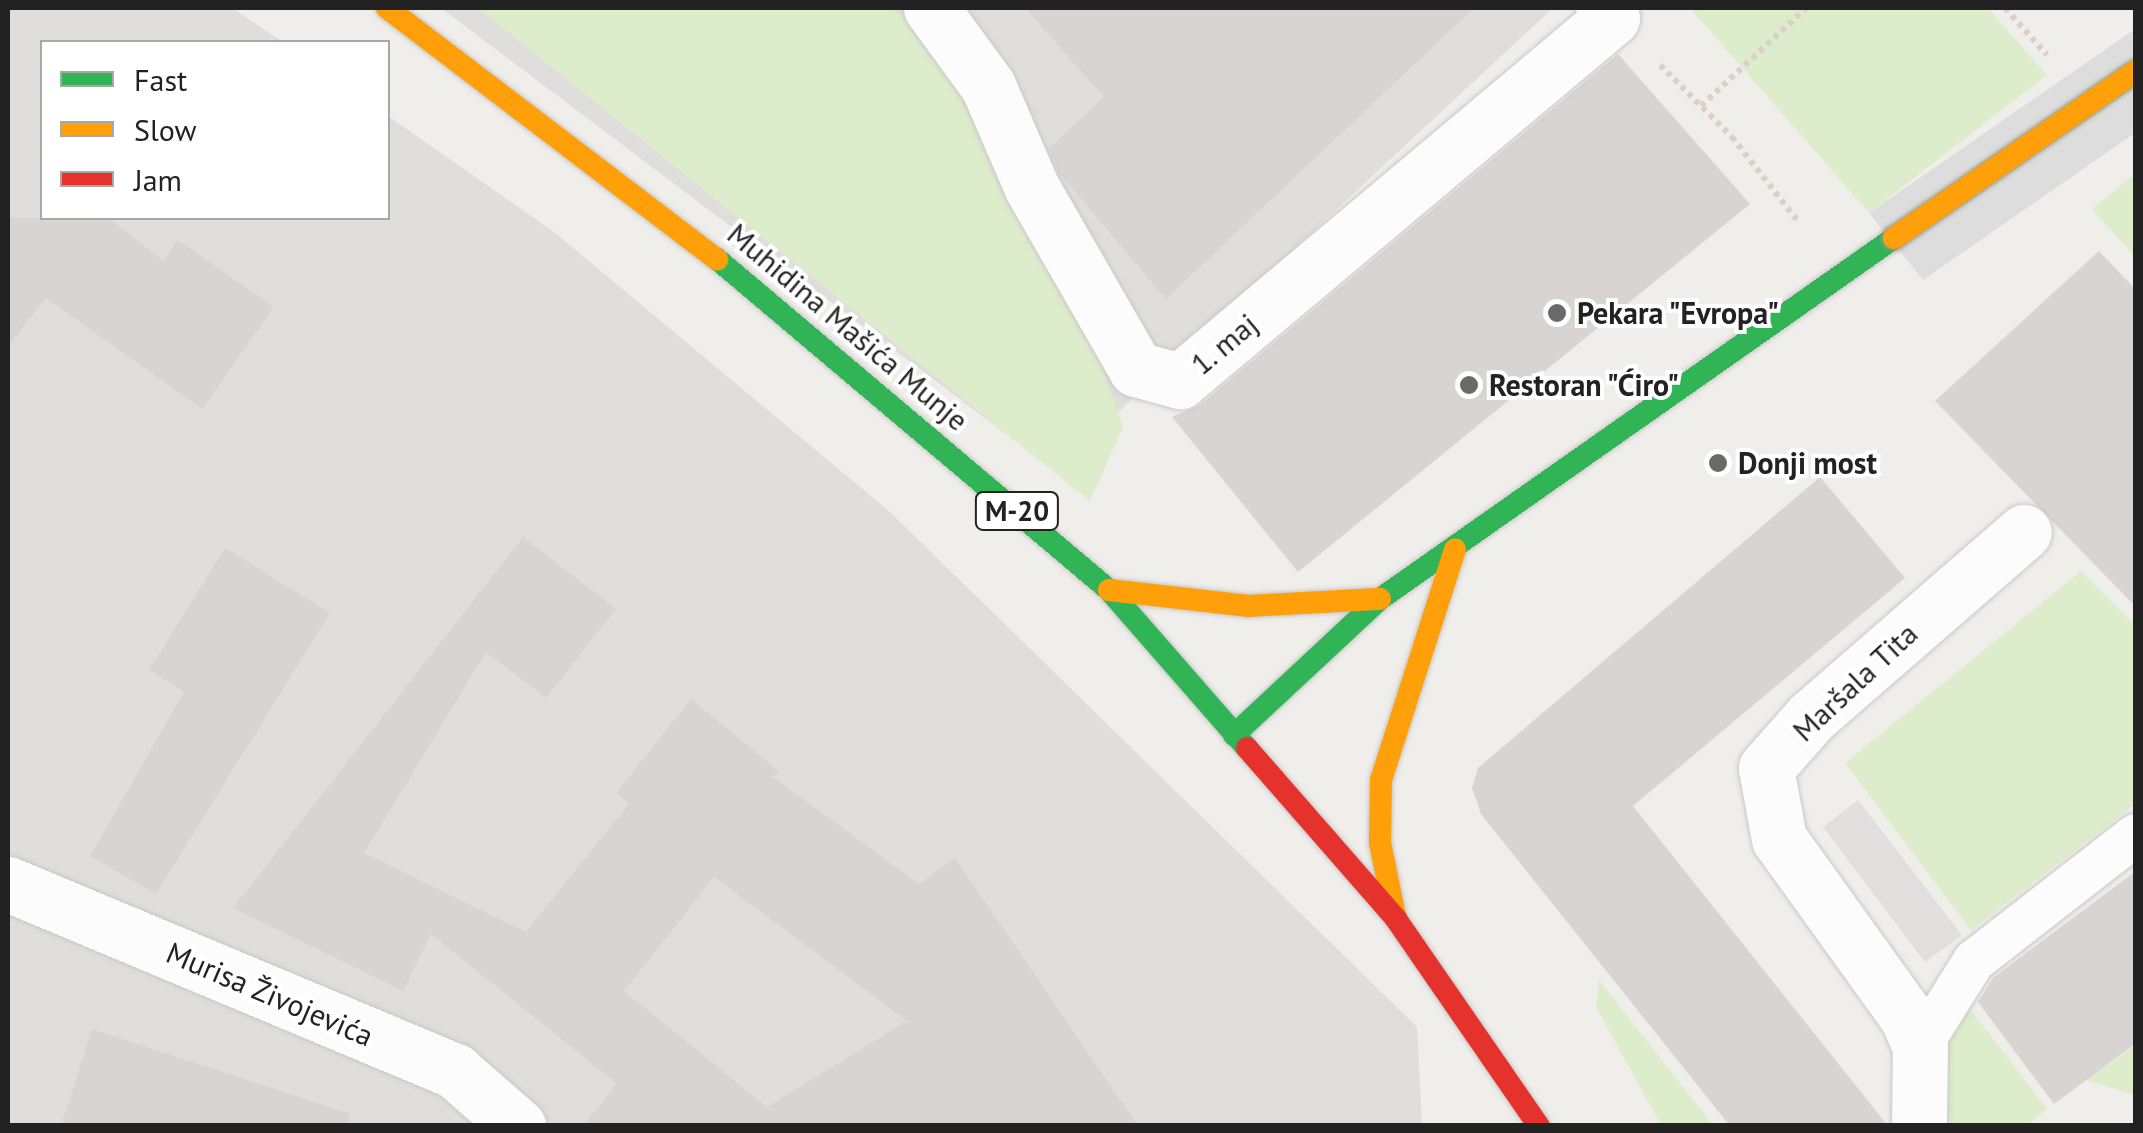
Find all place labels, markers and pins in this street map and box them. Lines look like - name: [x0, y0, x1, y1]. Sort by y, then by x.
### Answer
- place label: Pekara "Evropa": [1577, 295, 1782, 331]
- marker: Pekara "Evropa": [1546, 302, 1568, 324]
- place label: Restoran "Ćiro": [1489, 367, 1681, 403]
- marker: Restoran "Ćiro": [1458, 374, 1480, 396]
- place label: Donji most: [1738, 445, 1877, 481]
- marker: Donji most: [1707, 452, 1729, 474]

